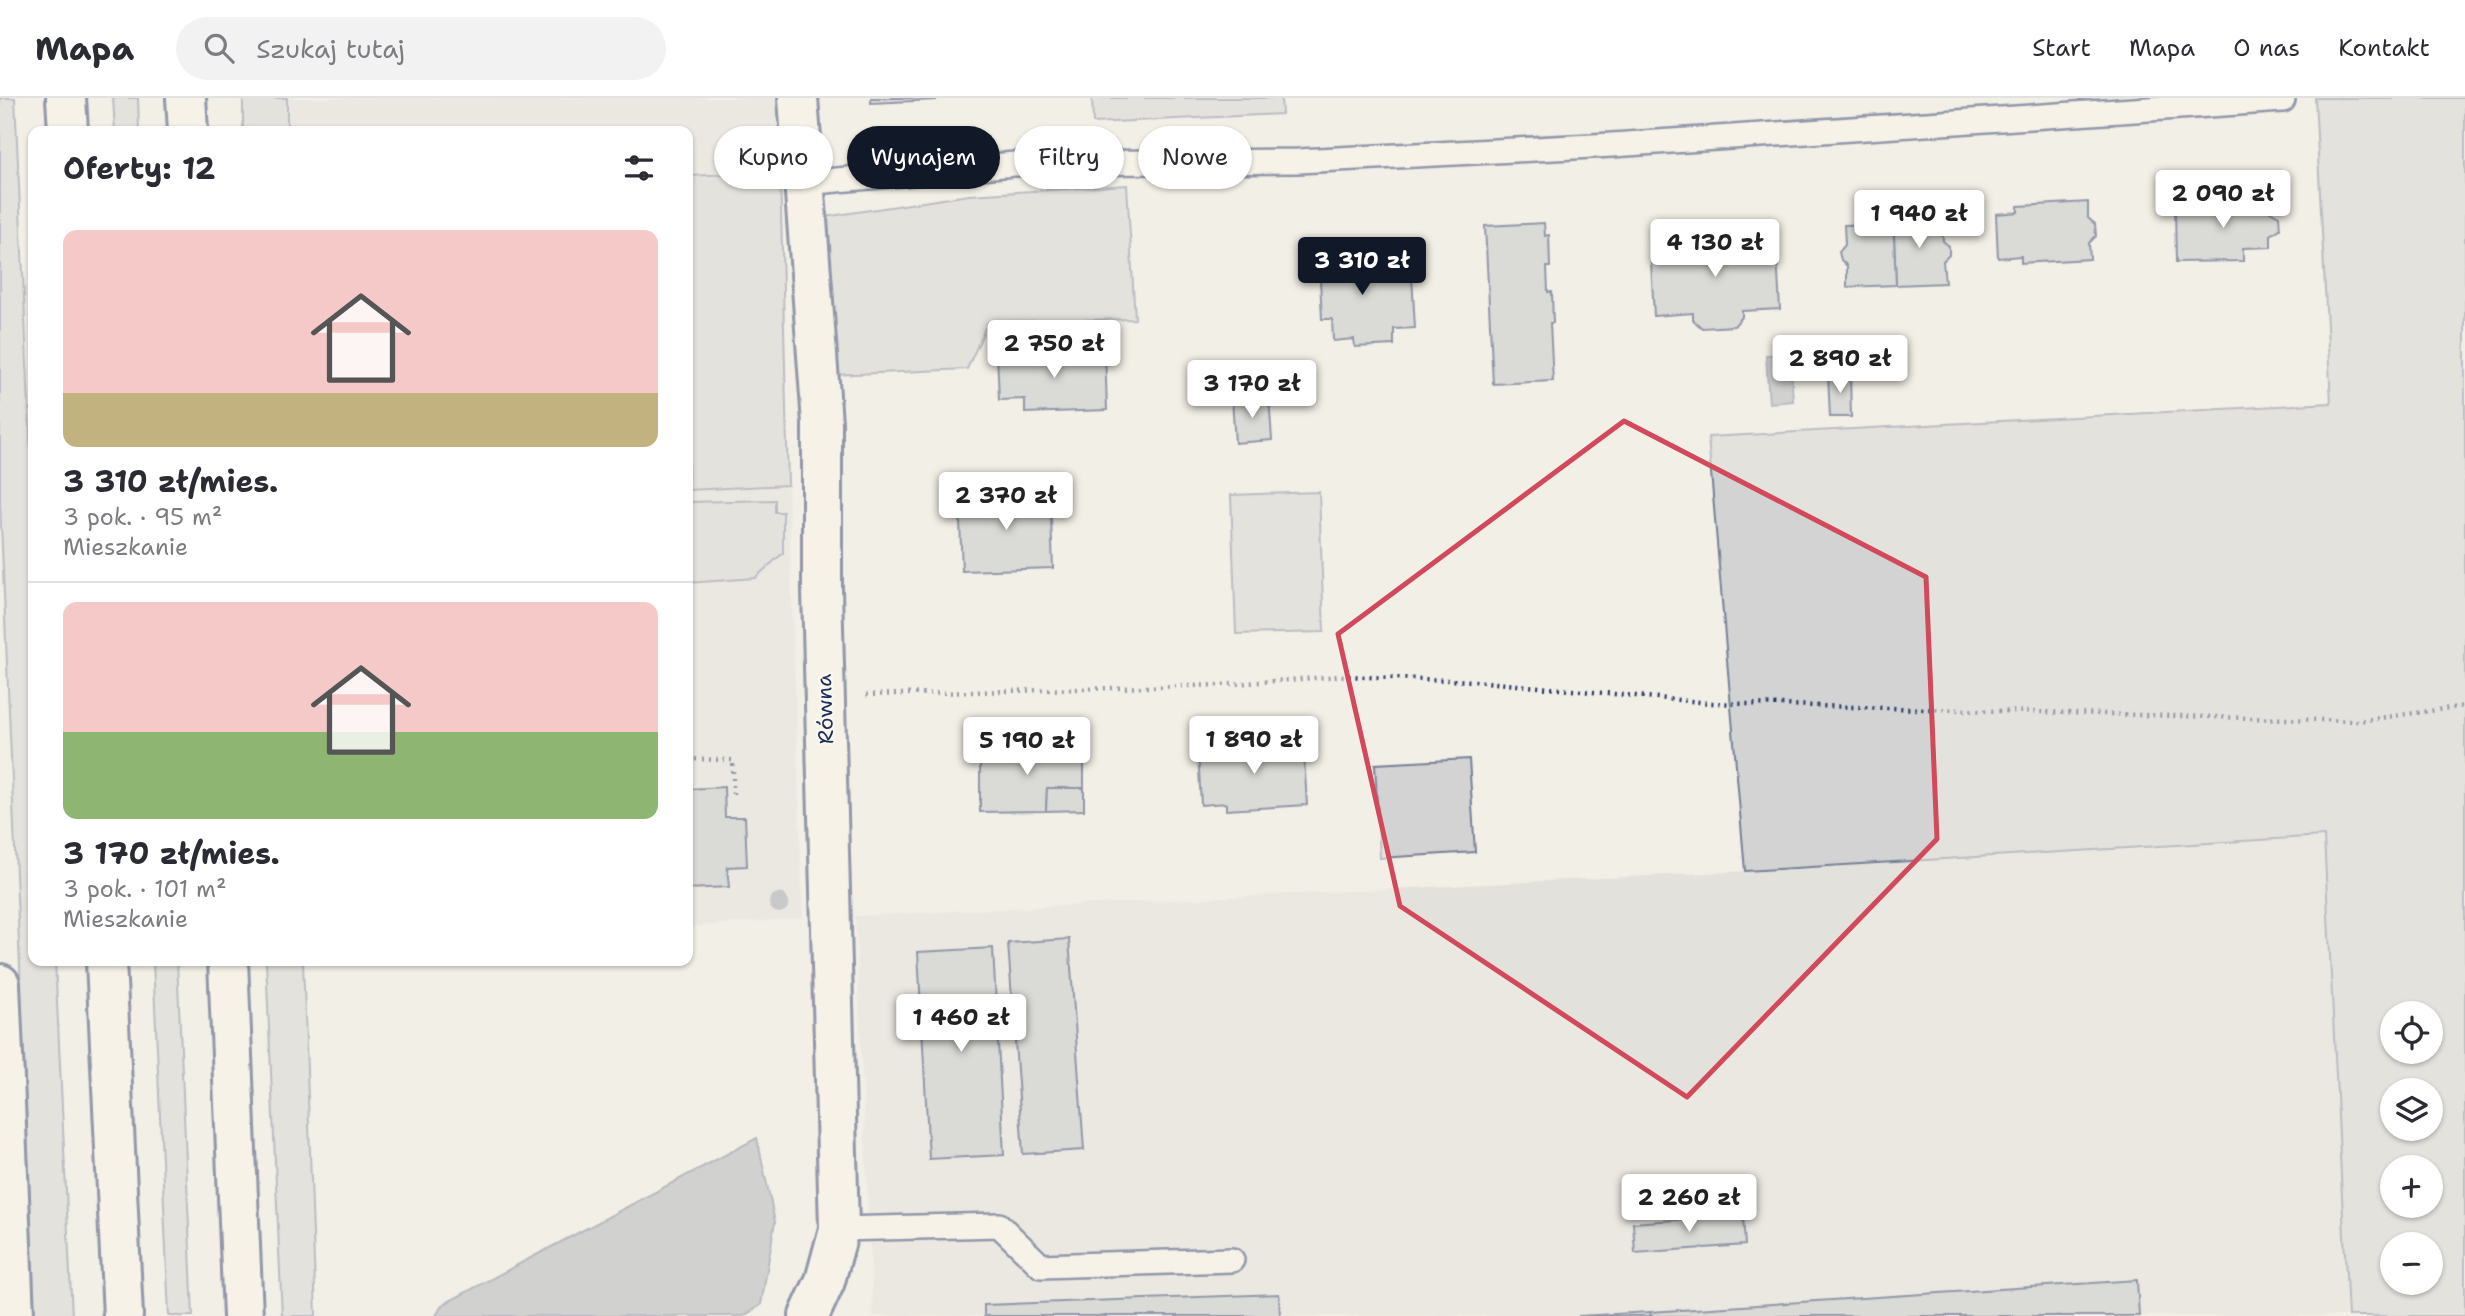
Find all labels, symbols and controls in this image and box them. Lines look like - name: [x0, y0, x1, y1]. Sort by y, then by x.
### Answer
- search box: [176, 17, 666, 80]
- text: Mapa: [35, 26, 134, 71]
- icon: search: [200, 29, 238, 67]
- text: Szukaj tutaj: [256, 31, 405, 66]
- text: Start: [2032, 32, 2091, 64]
- text: Mapa: [2129, 32, 2195, 64]
- text: O nas: [2233, 32, 2300, 64]
- text: Kontakt: [2338, 32, 2430, 64]
- chip: Kupno: [714, 126, 833, 189]
- chip: Wynajem: [847, 126, 1000, 189]
- chip: Filtry: [1014, 126, 1124, 189]
- chip: Nowe: [1138, 126, 1252, 189]
- text: Oferty: 12: [63, 148, 216, 189]
- icon: filters: [620, 149, 658, 187]
- pin: 2 090 zł: [2151, 170, 2295, 230]
- text: 2 090 zł: [2171, 178, 2275, 208]
- pin: 1 940 zł: [1847, 190, 1991, 250]
- text: 1 940 zł: [1870, 198, 1968, 228]
- pin: 4 130 zł: [1643, 220, 1787, 279]
- text: 4 130 zł: [1666, 227, 1764, 257]
- pin: 3 310 zł: [1290, 238, 1434, 297]
- text: 3 310 zł: [1314, 245, 1410, 275]
- icon: home: [298, 275, 424, 401]
- pin: 2 750 zł: [982, 320, 1126, 380]
- text: 2 750 zł: [1003, 328, 1105, 358]
- pin: 2 890 zł: [1768, 336, 1912, 395]
- text: 2 890 zł: [1789, 343, 1891, 373]
- pin: 3 170 zł: [1180, 360, 1324, 420]
- text: 3 170 zł: [1203, 368, 1301, 398]
- text: 3 310 zł/mies.: [63, 461, 278, 502]
- pin: 2 370 zł: [934, 472, 1078, 532]
- text: 2 370 zł: [955, 480, 1057, 510]
- text: 3 pok. · 95 m²: [63, 502, 222, 532]
- text: Mieszkanie: [63, 532, 188, 562]
- icon: home: [298, 647, 424, 773]
- street label: Równa: [810, 673, 840, 745]
- pin: 1 890 zł: [1182, 716, 1326, 776]
- pin: 5 190 zł: [955, 718, 1099, 777]
- text: 1 890 zł: [1205, 724, 1303, 754]
- text: 5 190 zł: [979, 725, 1075, 755]
- text: 3 170 zł/mies.: [63, 833, 280, 874]
- text: 3 pok. · 101 m²: [63, 874, 226, 904]
- text: Mieszkanie: [63, 904, 188, 934]
- pin: 1 460 zł: [889, 995, 1033, 1054]
- map controls: [2380, 1001, 2443, 1295]
- button: locate: [2380, 1001, 2443, 1064]
- text: 1 460 zł: [912, 1002, 1010, 1032]
- button: layers: [2380, 1078, 2443, 1141]
- button: +: [2380, 1155, 2443, 1218]
- pin: 2 260 zł: [1617, 1174, 1761, 1234]
- text: 2 260 zł: [1638, 1182, 1740, 1212]
- button: −: [2380, 1232, 2443, 1295]

